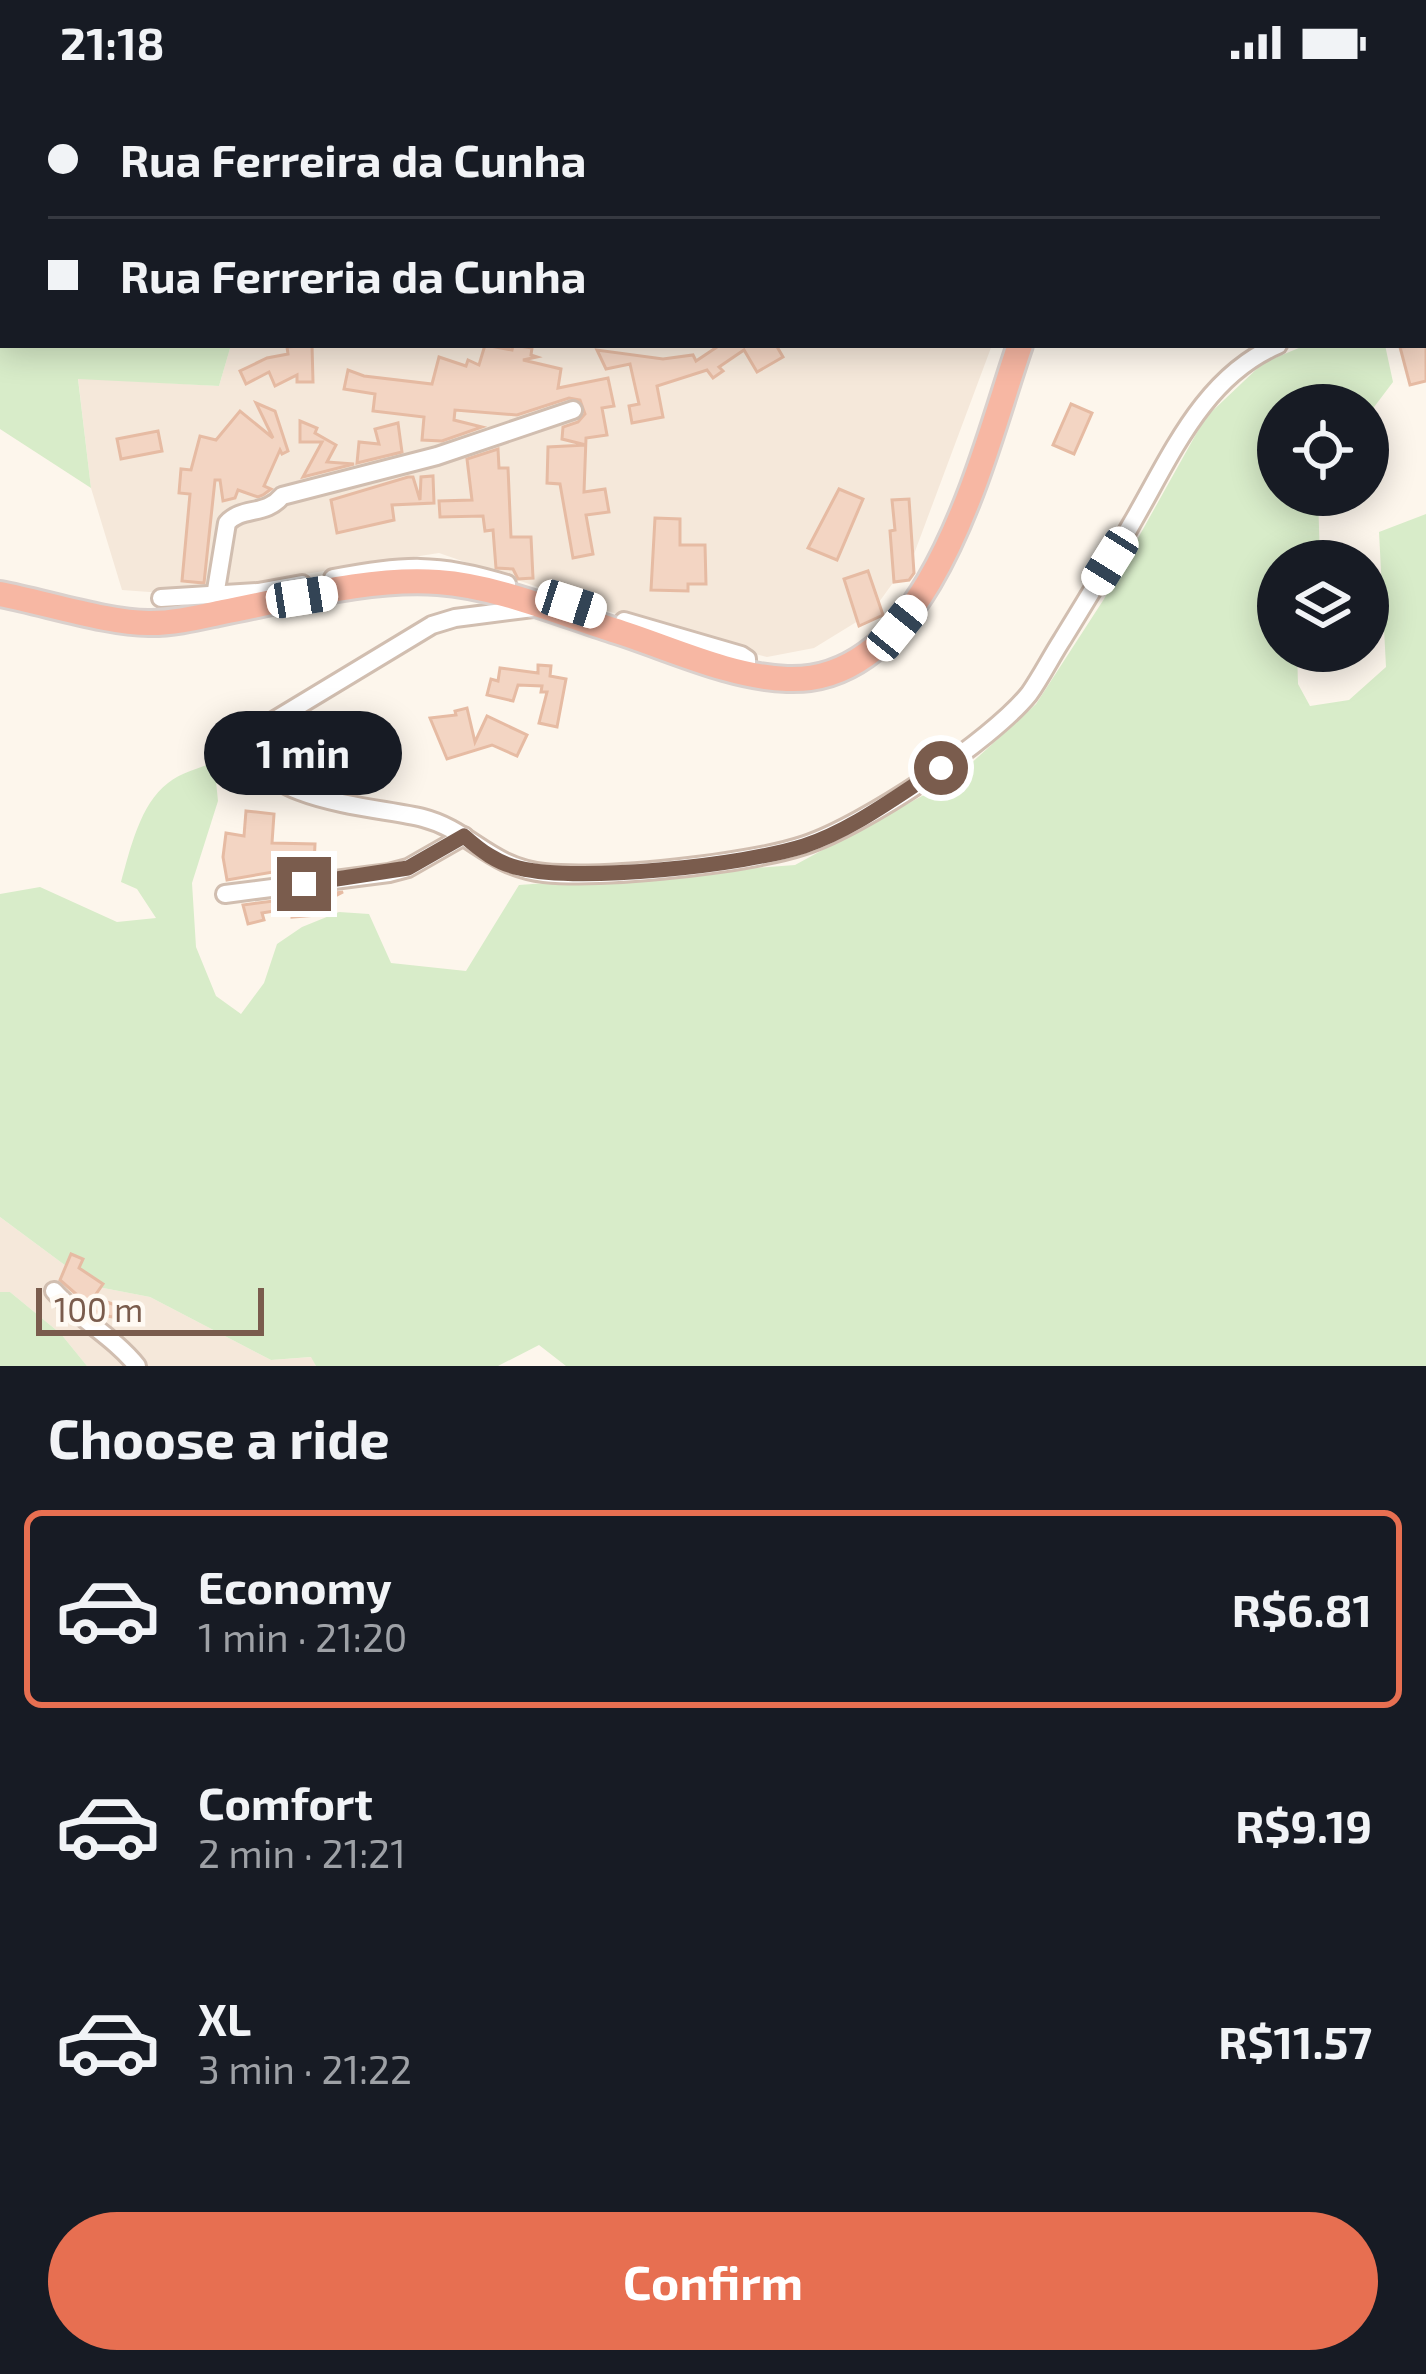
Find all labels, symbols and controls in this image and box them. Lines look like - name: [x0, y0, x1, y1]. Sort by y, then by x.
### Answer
- text: 21:18: [60, 15, 165, 69]
- text: Rua Ferreira da Cunha: [120, 132, 586, 186]
- text: Rua Ferreria da Cunha: [120, 248, 586, 302]
- map controls: [1257, 384, 1389, 672]
- button: locate: [1257, 384, 1389, 516]
- car: [1076, 521, 1144, 601]
- button: layers: [1257, 540, 1389, 672]
- car: [264, 574, 340, 620]
- car: [531, 576, 611, 632]
- car: [860, 589, 934, 667]
- callout: 1 min: [205, 710, 403, 794]
- text: 1 min: [256, 729, 350, 776]
- route start: [914, 741, 968, 795]
- route end: [277, 857, 331, 911]
- scale bar: [36, 1282, 264, 1335]
- text: 100 m: [54, 1289, 143, 1329]
- text: Choose a ride: [48, 1405, 390, 1470]
- icon: car: [54, 1555, 162, 1663]
- text: Economy: [198, 1559, 392, 1613]
- text: R$6.81: [1232, 1582, 1372, 1636]
- text: 1 min · 21:20: [198, 1613, 407, 1660]
- icon: car: [54, 1771, 162, 1879]
- text: Comfort: [198, 1775, 373, 1829]
- text: R$9.19: [1235, 1798, 1372, 1852]
- text: 2 min · 21:21: [198, 1829, 406, 1876]
- icon: car: [54, 1987, 162, 2095]
- text: XL: [198, 1991, 251, 2045]
- text: R$11.57: [1218, 2014, 1372, 2068]
- text: 3 min · 21:22: [198, 2045, 412, 2092]
- button: Confirm: [48, 2212, 1378, 2350]

